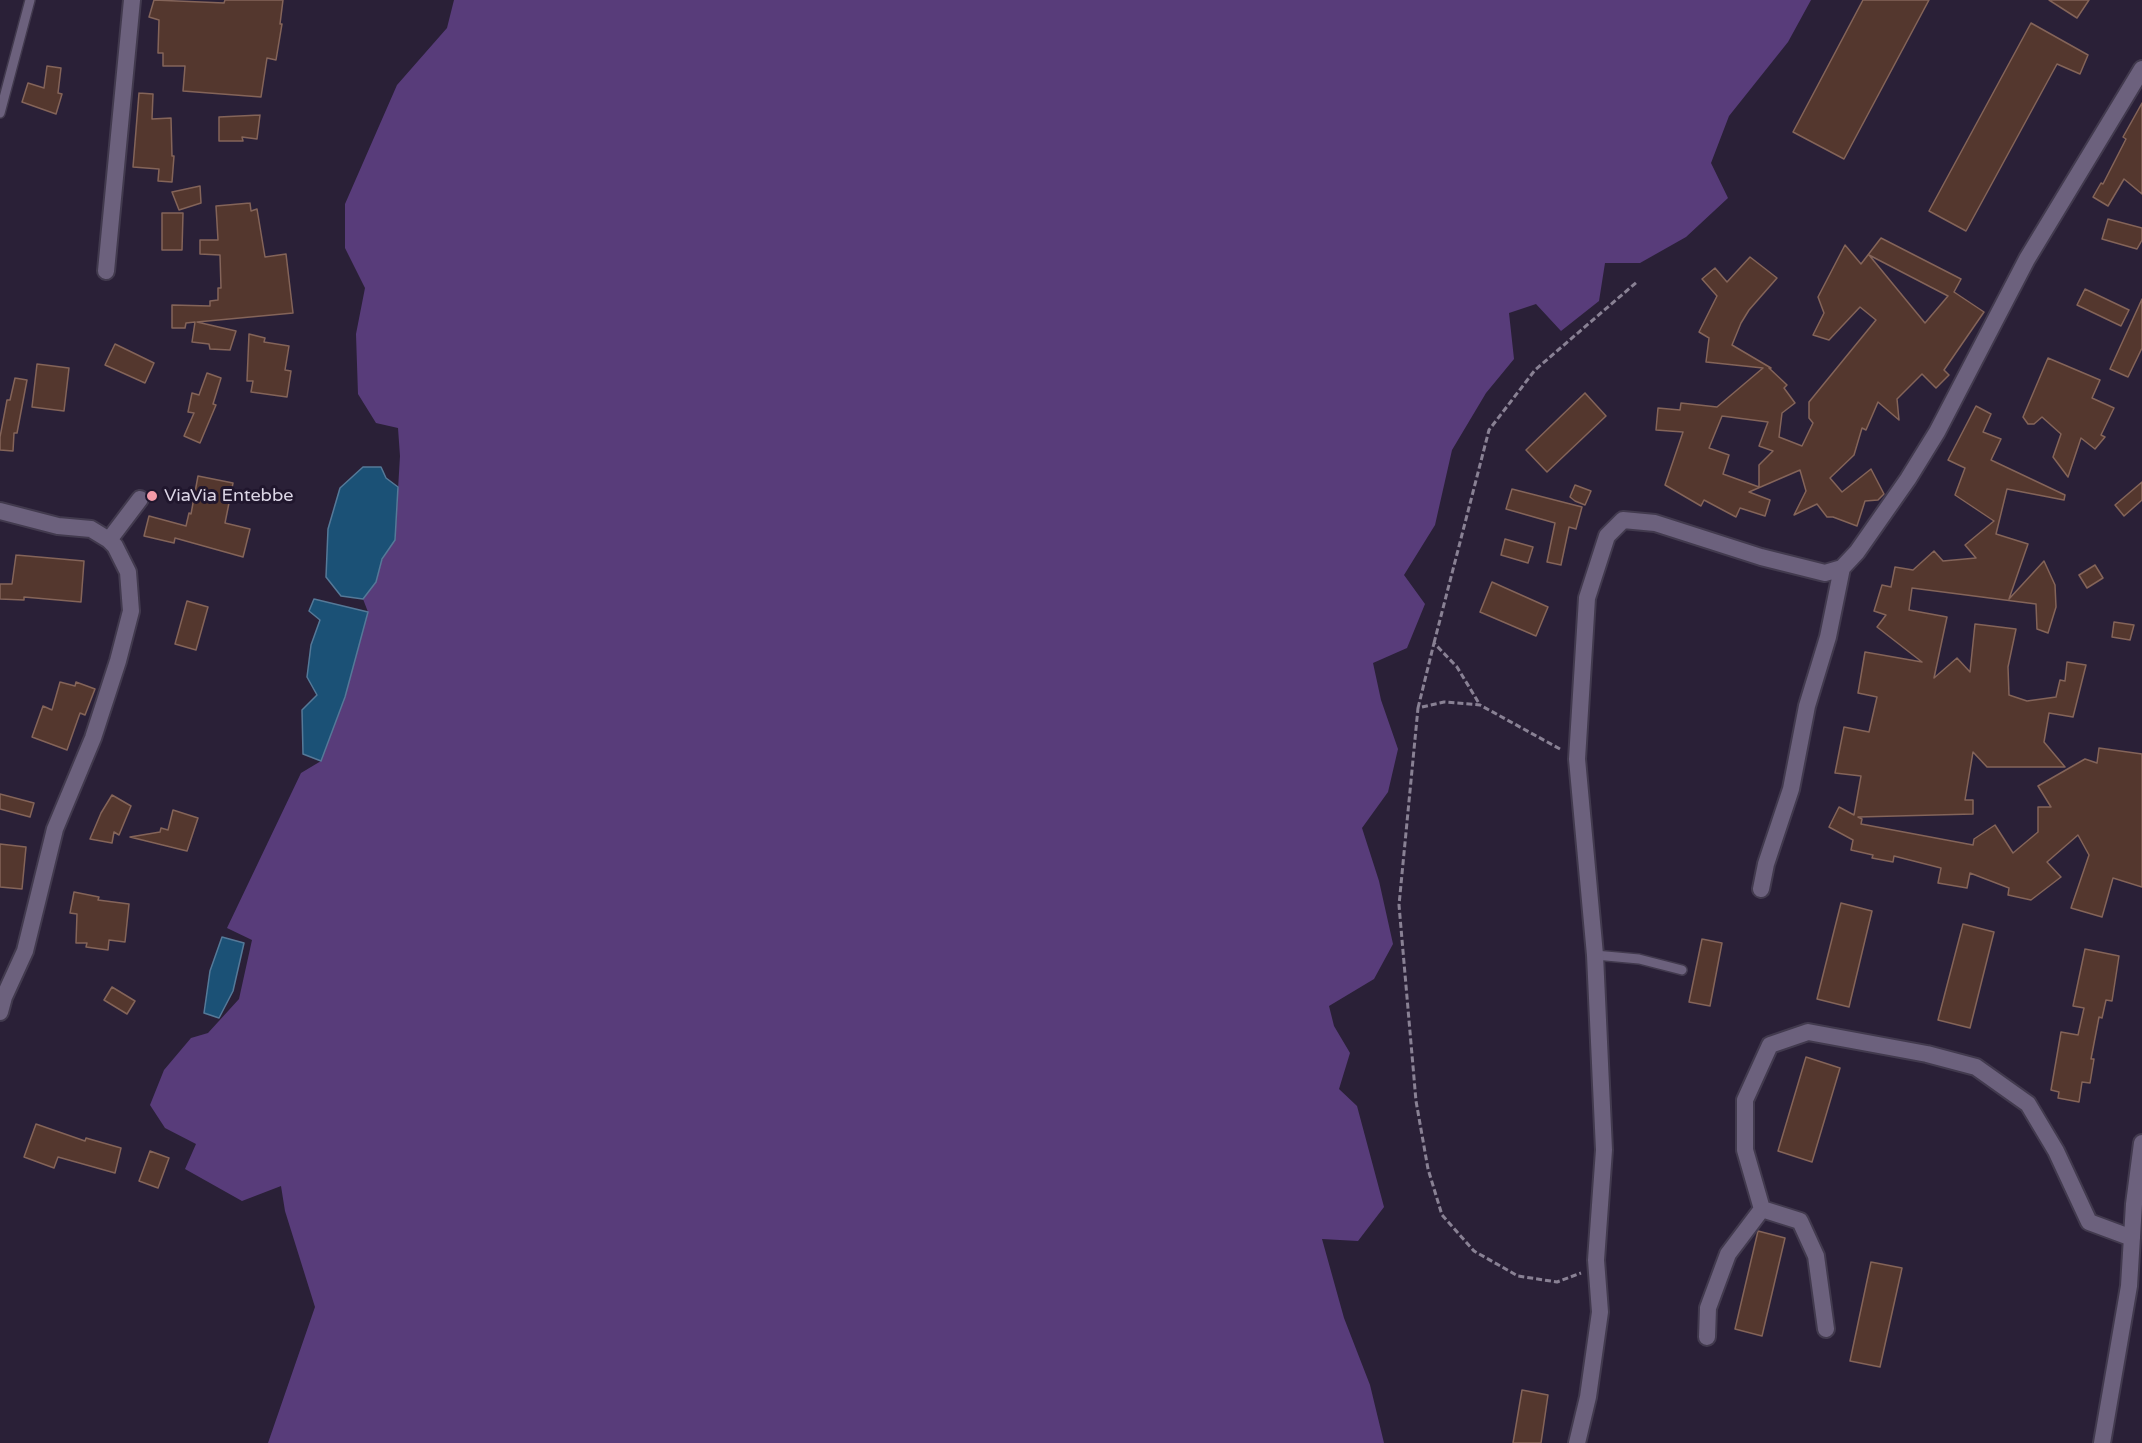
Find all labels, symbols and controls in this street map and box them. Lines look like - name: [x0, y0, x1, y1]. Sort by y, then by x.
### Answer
- place label: ViaVia Entebbe: [164, 485, 294, 507]
- marker: ViaVia Entebbe: [145, 489, 159, 503]

